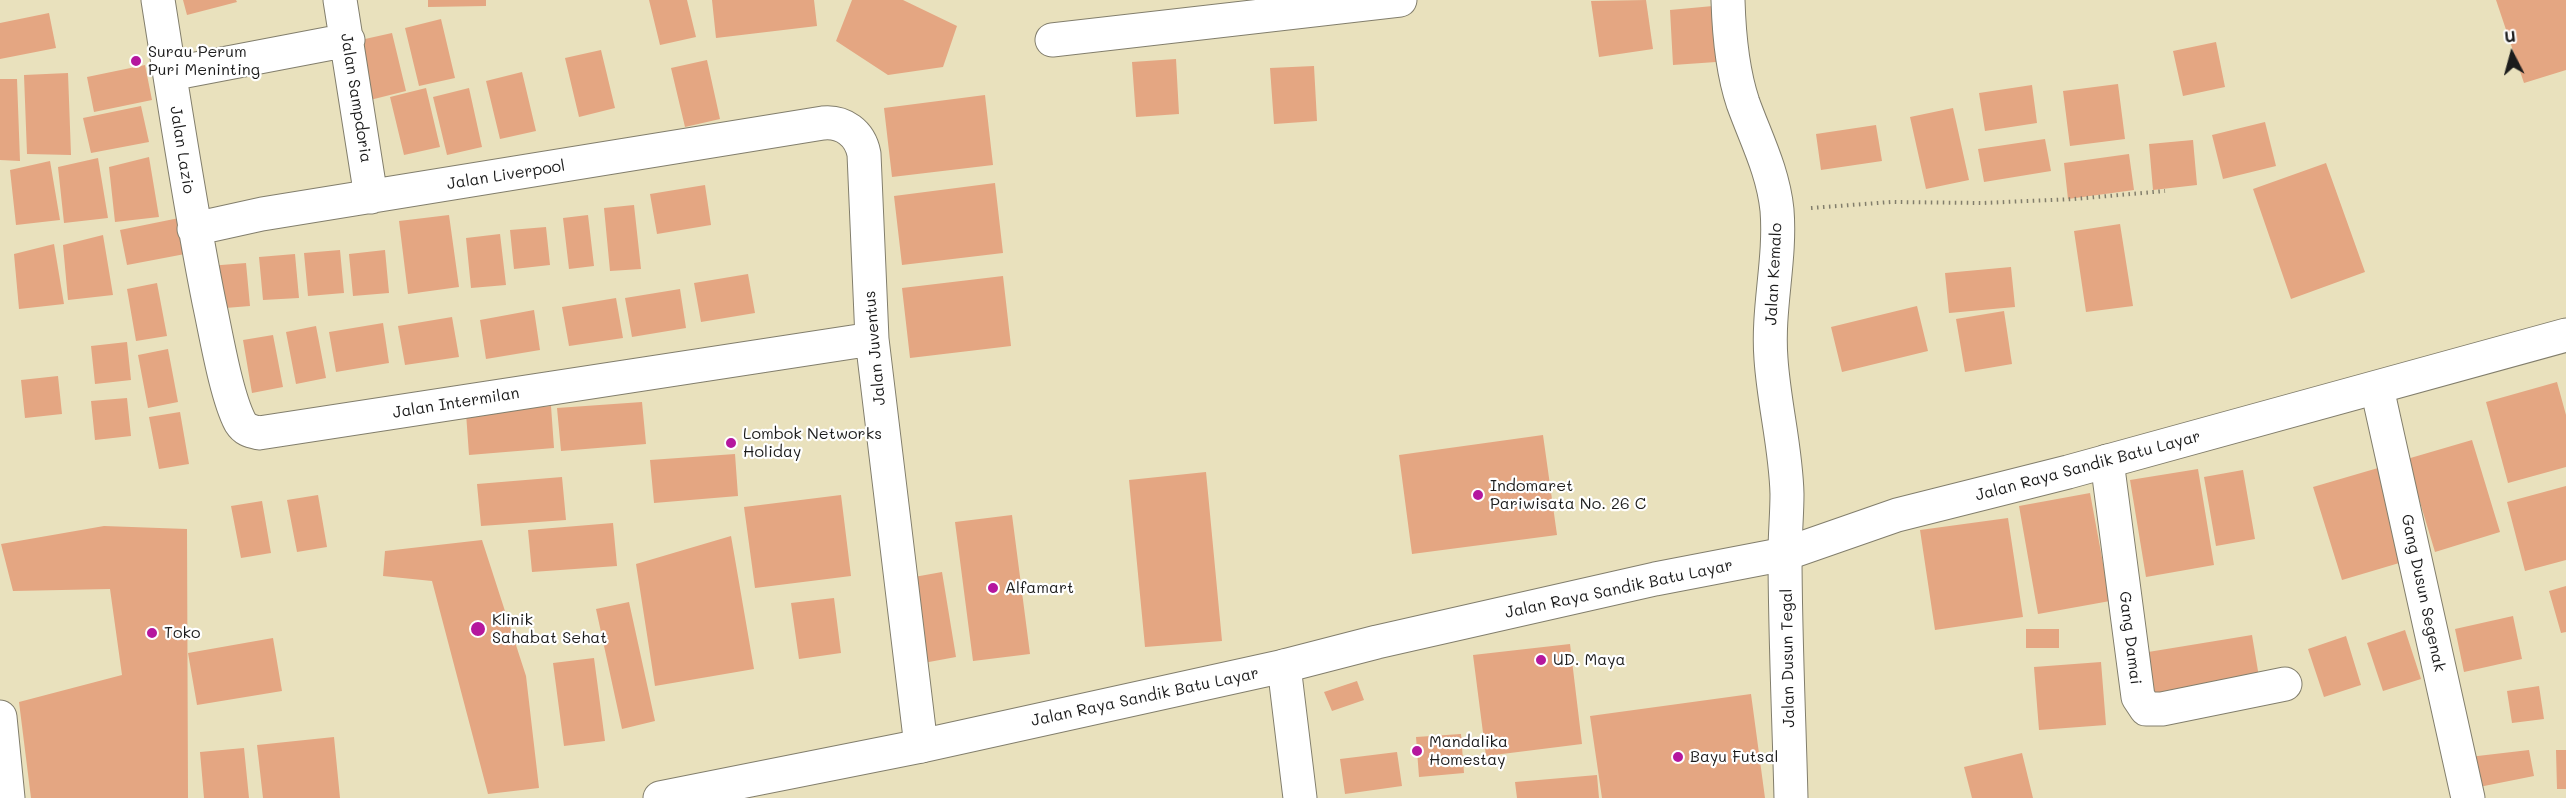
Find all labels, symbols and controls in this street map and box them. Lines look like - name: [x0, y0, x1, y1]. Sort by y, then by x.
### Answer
- north arrow: [2482, 24, 2542, 84]
- text: U: [2503, 25, 2517, 47]
- street label: Jalan Sampdoria: [336, 32, 376, 164]
- place label: Surau Perum Puri Meninting: [148, 42, 260, 80]
- marker: Surau Perum Puri Meninting: [129, 54, 143, 68]
- street label: Jalan Lazio: [166, 105, 198, 195]
- street label: Jalan Liverpool: [446, 156, 566, 194]
- street label: Jalan Kemalo: [1762, 222, 1786, 326]
- street label: Jalan Juventus: [860, 290, 890, 406]
- street label: Jalan Intermilan: [391, 384, 521, 422]
- place label: Lombok Networks Holiday: [743, 424, 882, 462]
- street label: Jalan Raya Sandik Batu Layar: [1973, 427, 2203, 505]
- marker: Lombok Networks Holiday: [724, 436, 738, 450]
- place label: Indomaret Pariwisata No. 26 C: [1490, 476, 1646, 514]
- marker: Indomaret Pariwisata No. 26 C: [1471, 488, 1485, 502]
- street label: Gang Dusun Segenak: [2397, 512, 2449, 674]
- street label: Jalan Raya Sandik Batu Layar: [1503, 555, 1735, 623]
- place label: Alfamart: [1005, 578, 1074, 598]
- marker: Alfamart: [986, 581, 1000, 595]
- street label: Jalan Dusun Tegal: [1777, 588, 1799, 728]
- street label: Gang Damai: [2115, 590, 2145, 686]
- place label: Klinik Sahabat Sehat: [492, 610, 607, 648]
- marker: Klinik Sahabat Sehat: [469, 620, 487, 638]
- place label: Toko: [164, 623, 200, 643]
- marker: Toko: [145, 626, 159, 640]
- place label: UD. Maya: [1553, 650, 1626, 670]
- marker: UD. Maya: [1534, 653, 1548, 667]
- street label: Jalan Raya Sandik Batu Layar: [1029, 663, 1261, 731]
- place label: Mandalika Homestay: [1429, 732, 1508, 770]
- marker: Mandalika Homestay: [1410, 744, 1424, 758]
- place label: Bayu Futsal: [1690, 747, 1779, 767]
- marker: Bayu Futsal: [1671, 750, 1685, 764]

